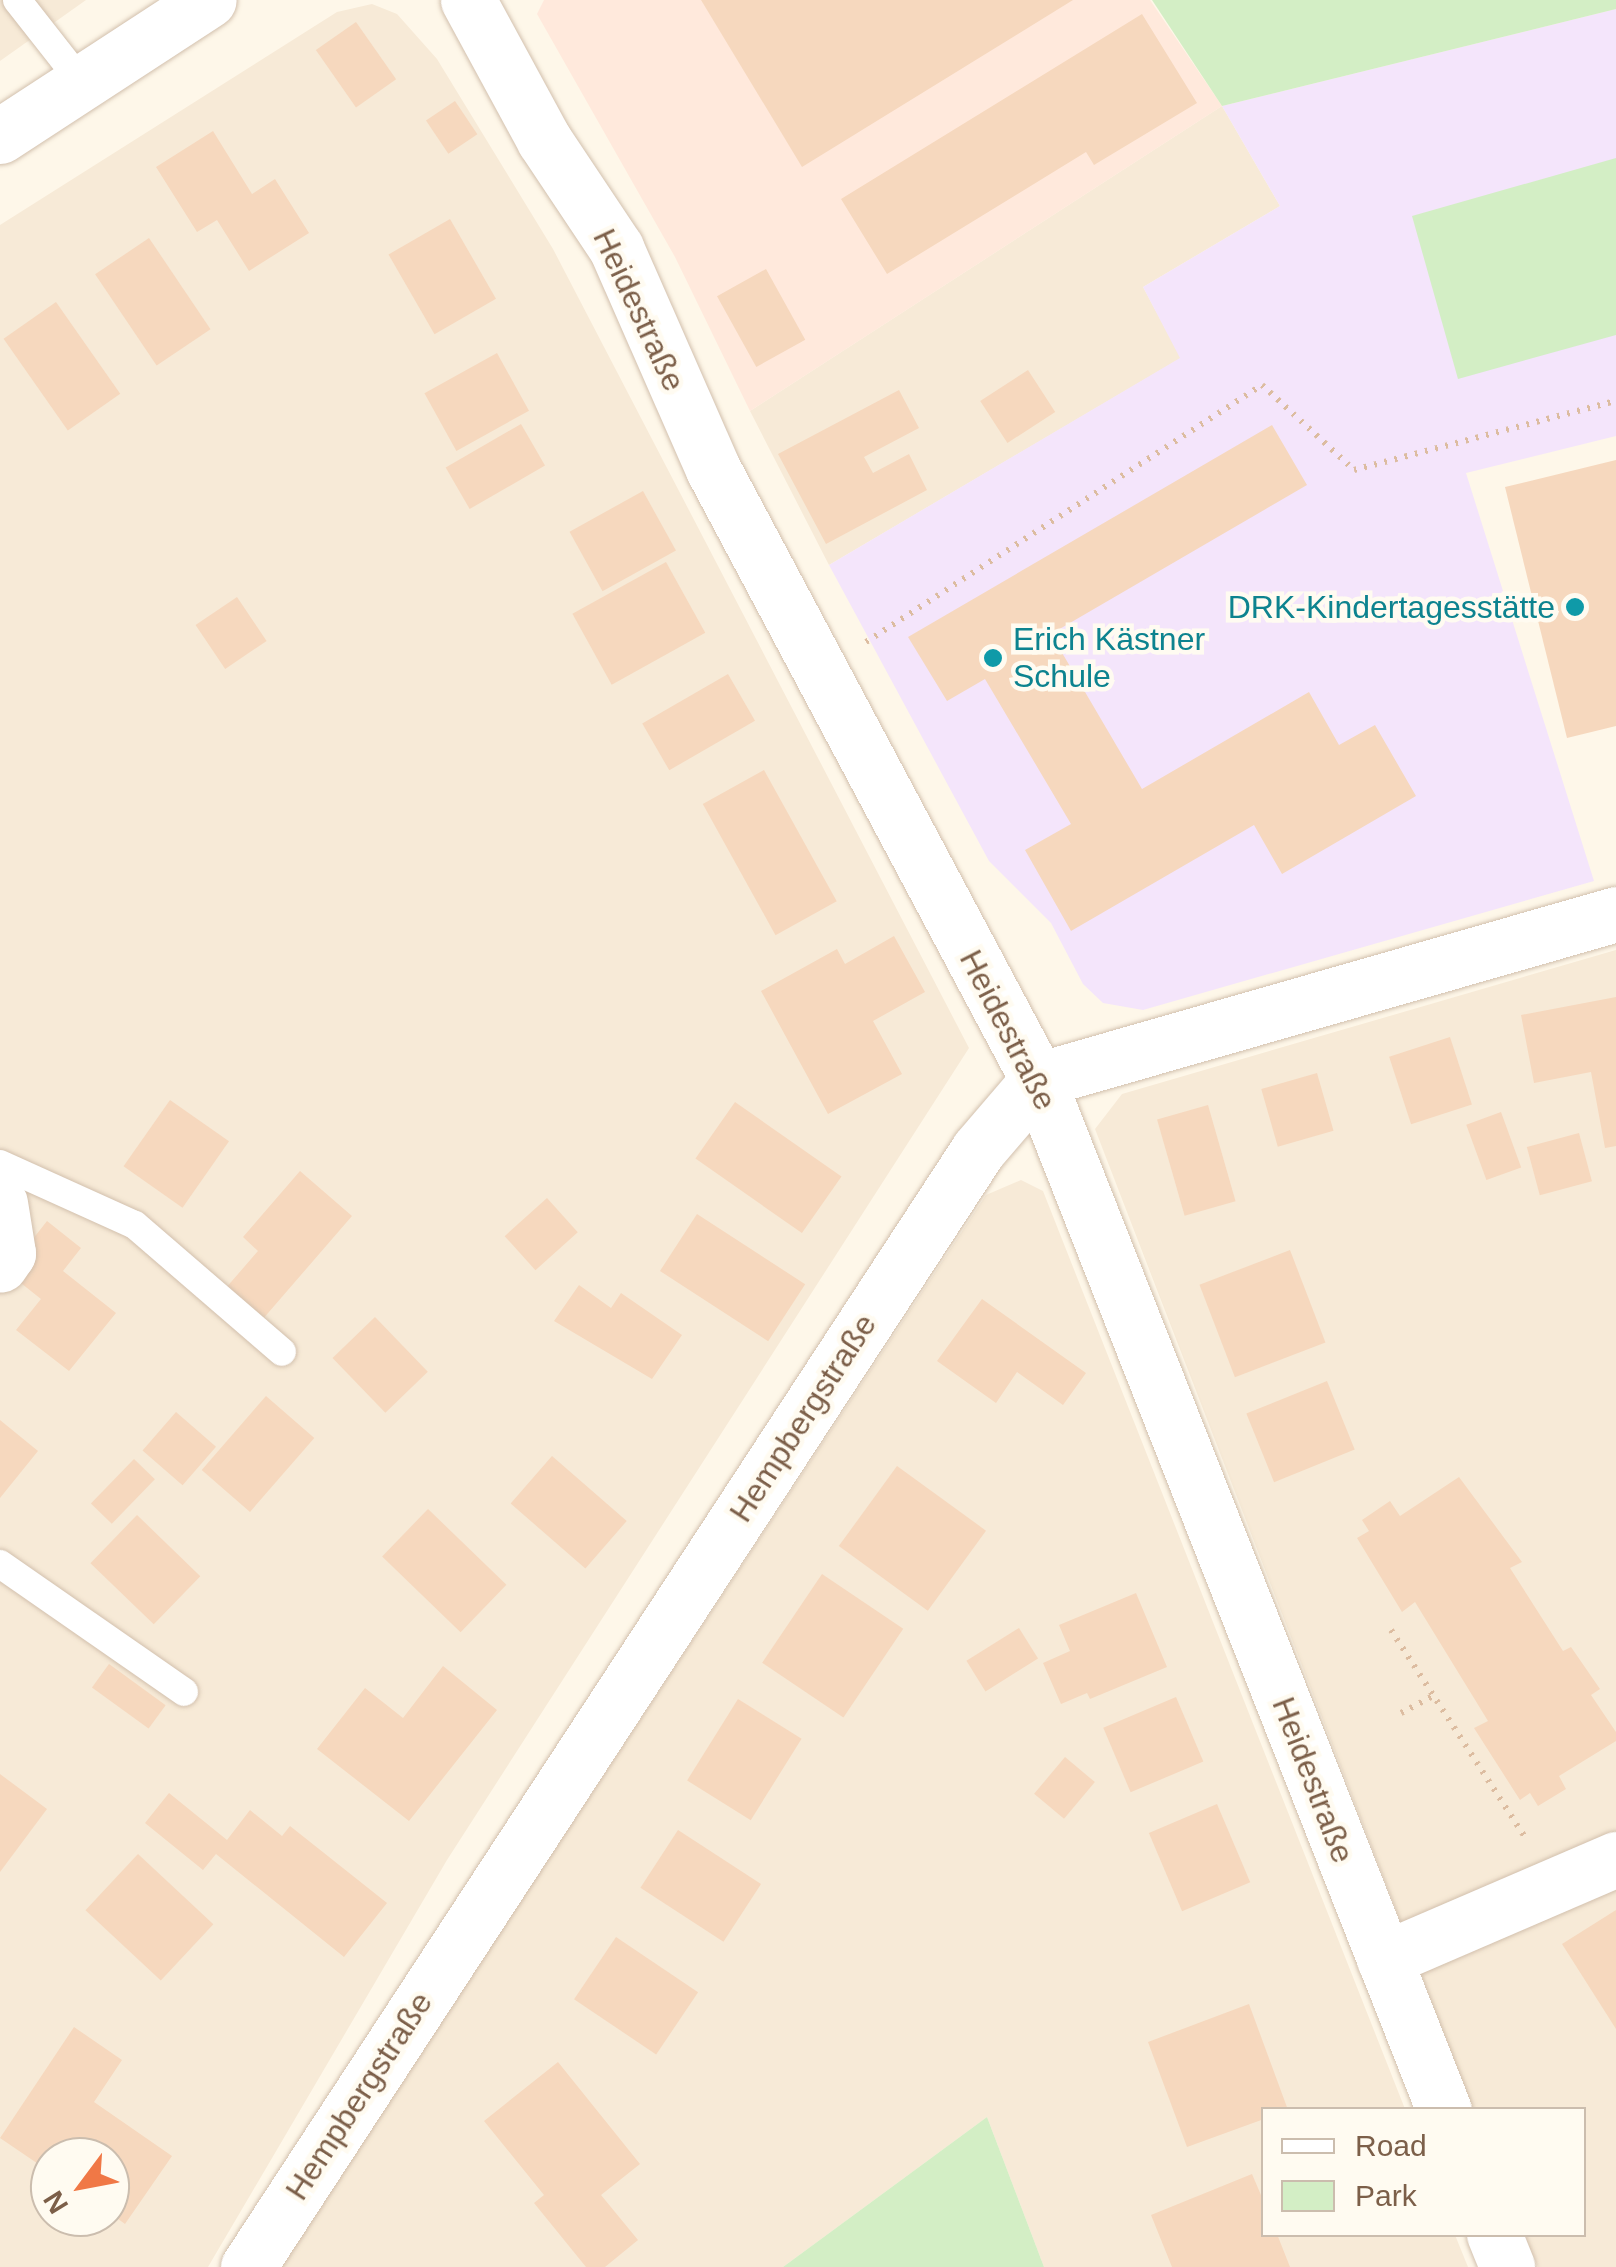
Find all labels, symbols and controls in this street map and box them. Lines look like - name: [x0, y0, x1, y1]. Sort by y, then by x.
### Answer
- street label: Heidestraße: [585, 223, 693, 397]
- place label: DRK-Kindertagesstätte: [1228, 588, 1555, 626]
- marker: DRK-Kindertagesstätte: [1564, 596, 1586, 618]
- place label: Erich Kästner Schule: [1013, 621, 1205, 696]
- marker: Erich Kästner Schule: [982, 647, 1004, 669]
- street label: Heidestraße: [951, 944, 1065, 1116]
- street label: Hempbergstraße: [722, 1307, 884, 1529]
- street label: Heidestraße: [1264, 1692, 1362, 1868]
- street label: Hempbergstraße: [278, 1985, 440, 2207]
- legend: [1261, 2107, 1586, 2237]
- text: Road: [1355, 2129, 1427, 2162]
- north arrow: [30, 2137, 130, 2237]
- text: Park: [1355, 2179, 1417, 2212]
- text: N: [37, 2185, 74, 2219]

